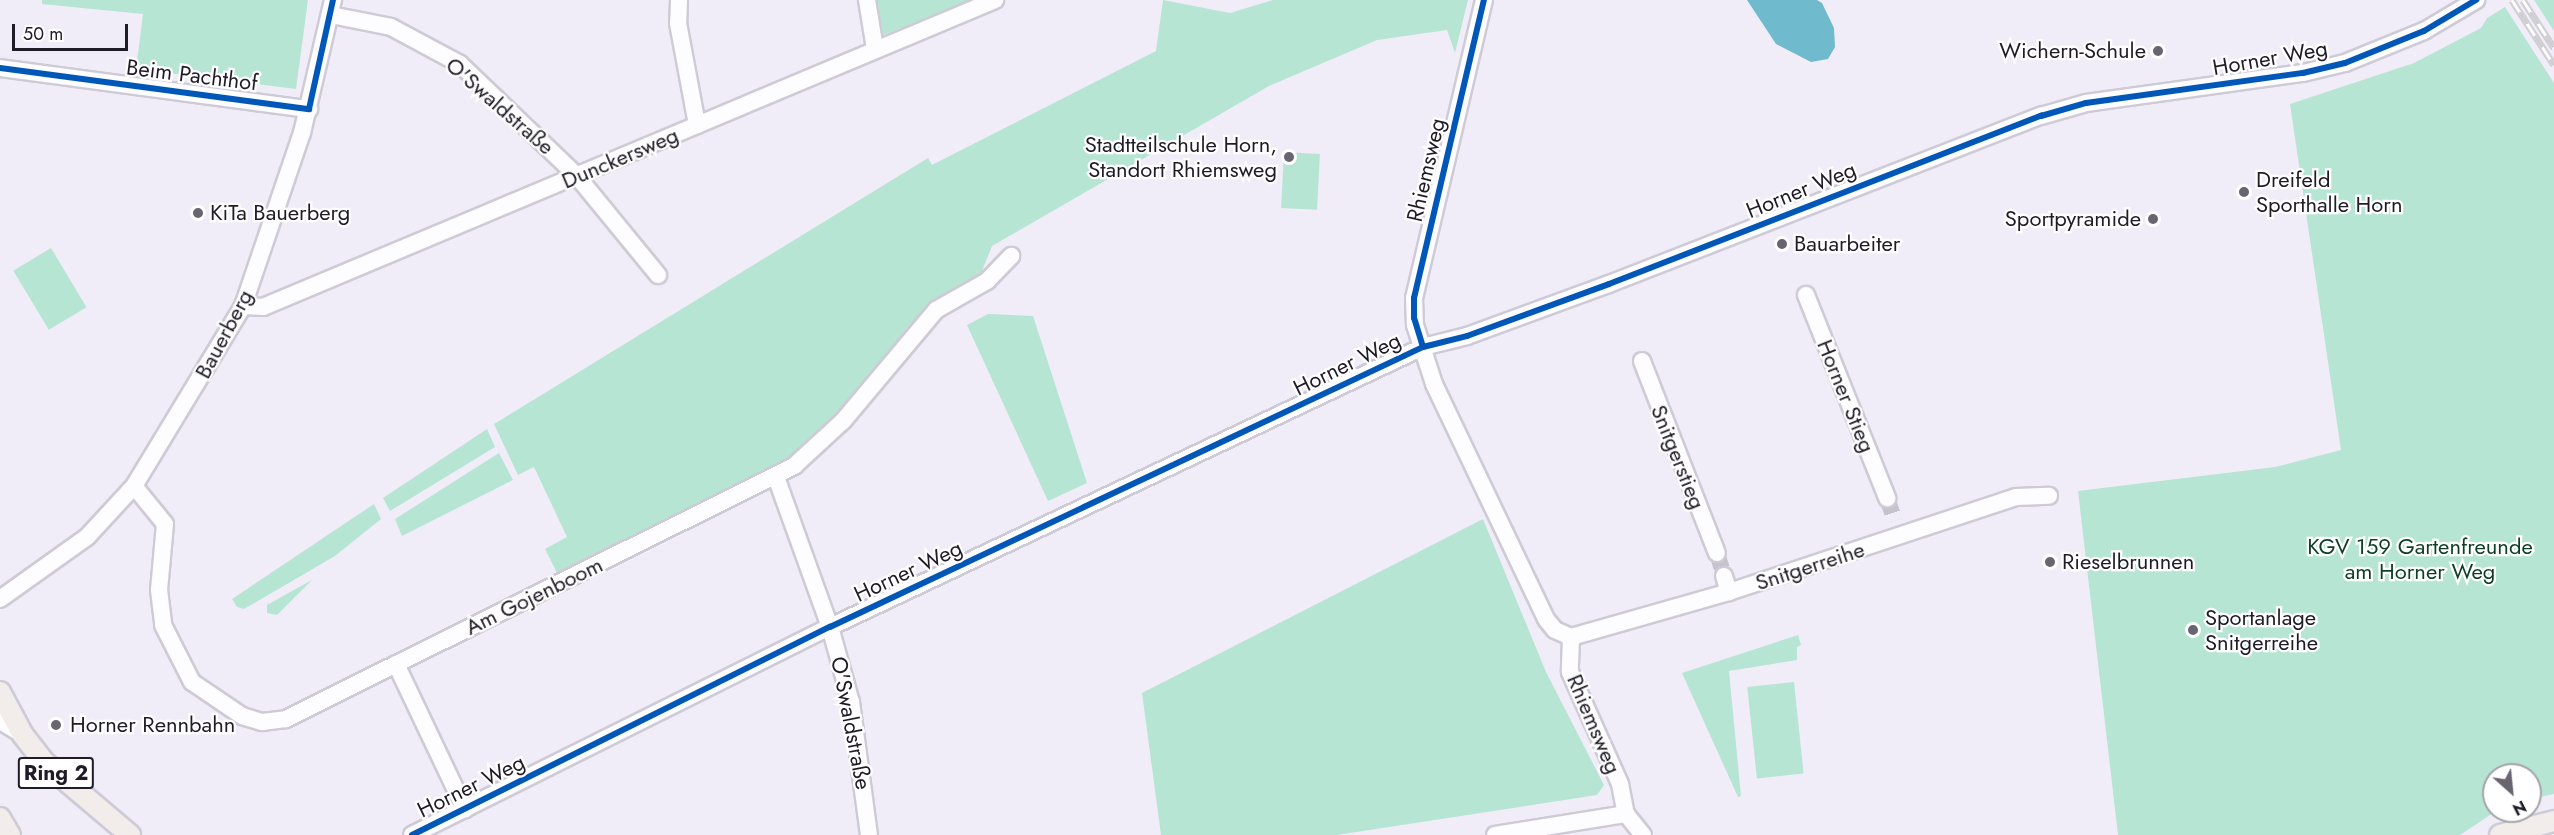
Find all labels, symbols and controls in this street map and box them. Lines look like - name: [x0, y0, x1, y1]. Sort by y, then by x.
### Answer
- scale bar: [15, 12, 130, 50]
- text: 50 m: [23, 21, 63, 47]
- street label: Horner Weg: [2210, 35, 2330, 81]
- place label: Wichern-Schule: [1999, 38, 2146, 64]
- marker: Wichern-Schule: [2151, 44, 2165, 58]
- street label: O'Swaldstraße: [440, 52, 560, 160]
- street label: Beim Pachthof: [125, 54, 259, 96]
- street label: Rhiemsweg: [1401, 116, 1451, 224]
- street label: Dunckersweg: [558, 122, 682, 194]
- place label: Stadtteilschule Horn, Standort Rhiemsweg: [1085, 131, 1277, 182]
- marker: Stadtteilschule Horn, Standort Rhiemsweg: [1282, 150, 1296, 164]
- street label: Horner Weg: [1742, 156, 1860, 224]
- place label: Dreifeld Sporthalle Horn: [2256, 166, 2402, 218]
- marker: Dreifeld Sporthalle Horn: [2237, 185, 2251, 199]
- place label: KiTa Bauerberg: [210, 200, 350, 226]
- marker: KiTa Bauerberg: [191, 206, 205, 220]
- place label: Sportpyramide: [2005, 206, 2141, 232]
- marker: Sportpyramide: [2146, 212, 2160, 226]
- place label: Bauarbeiter: [1794, 231, 1900, 257]
- marker: Bauarbeiter: [1775, 237, 1789, 251]
- street label: Bauerberg: [190, 285, 258, 383]
- street label: Horner Weg: [1289, 327, 1405, 401]
- street label: Horner Stieg: [1811, 336, 1881, 456]
- street label: Snitgerstieg: [1645, 401, 1711, 513]
- park label: KGV 159 Gartenfreunde am Horner Weg: [2307, 533, 2533, 584]
- street label: Horner Weg: [850, 534, 966, 608]
- street label: Snitgerreihe: [1752, 536, 1868, 596]
- place label: Rieselbrunnen: [2062, 549, 2194, 575]
- street label: Am Gojenboom: [461, 551, 607, 641]
- marker: Rieselbrunnen: [2043, 555, 2057, 569]
- place label: Sportanlage Snitgerreihe: [2205, 604, 2318, 656]
- marker: Sportanlage Snitgerreihe: [2186, 623, 2200, 637]
- street label: O'Swaldstraße: [825, 654, 877, 792]
- street label: Rhiemsweg: [1561, 670, 1627, 778]
- place label: Horner Rennbahn: [70, 712, 235, 738]
- marker: Horner Rennbahn: [47, 716, 65, 734]
- street label: Horner Weg: [413, 749, 529, 823]
- road number: Ring 2: [17, 755, 95, 791]
- north arrow: [2482, 763, 2542, 823]
- text: N: [2509, 795, 2530, 821]

